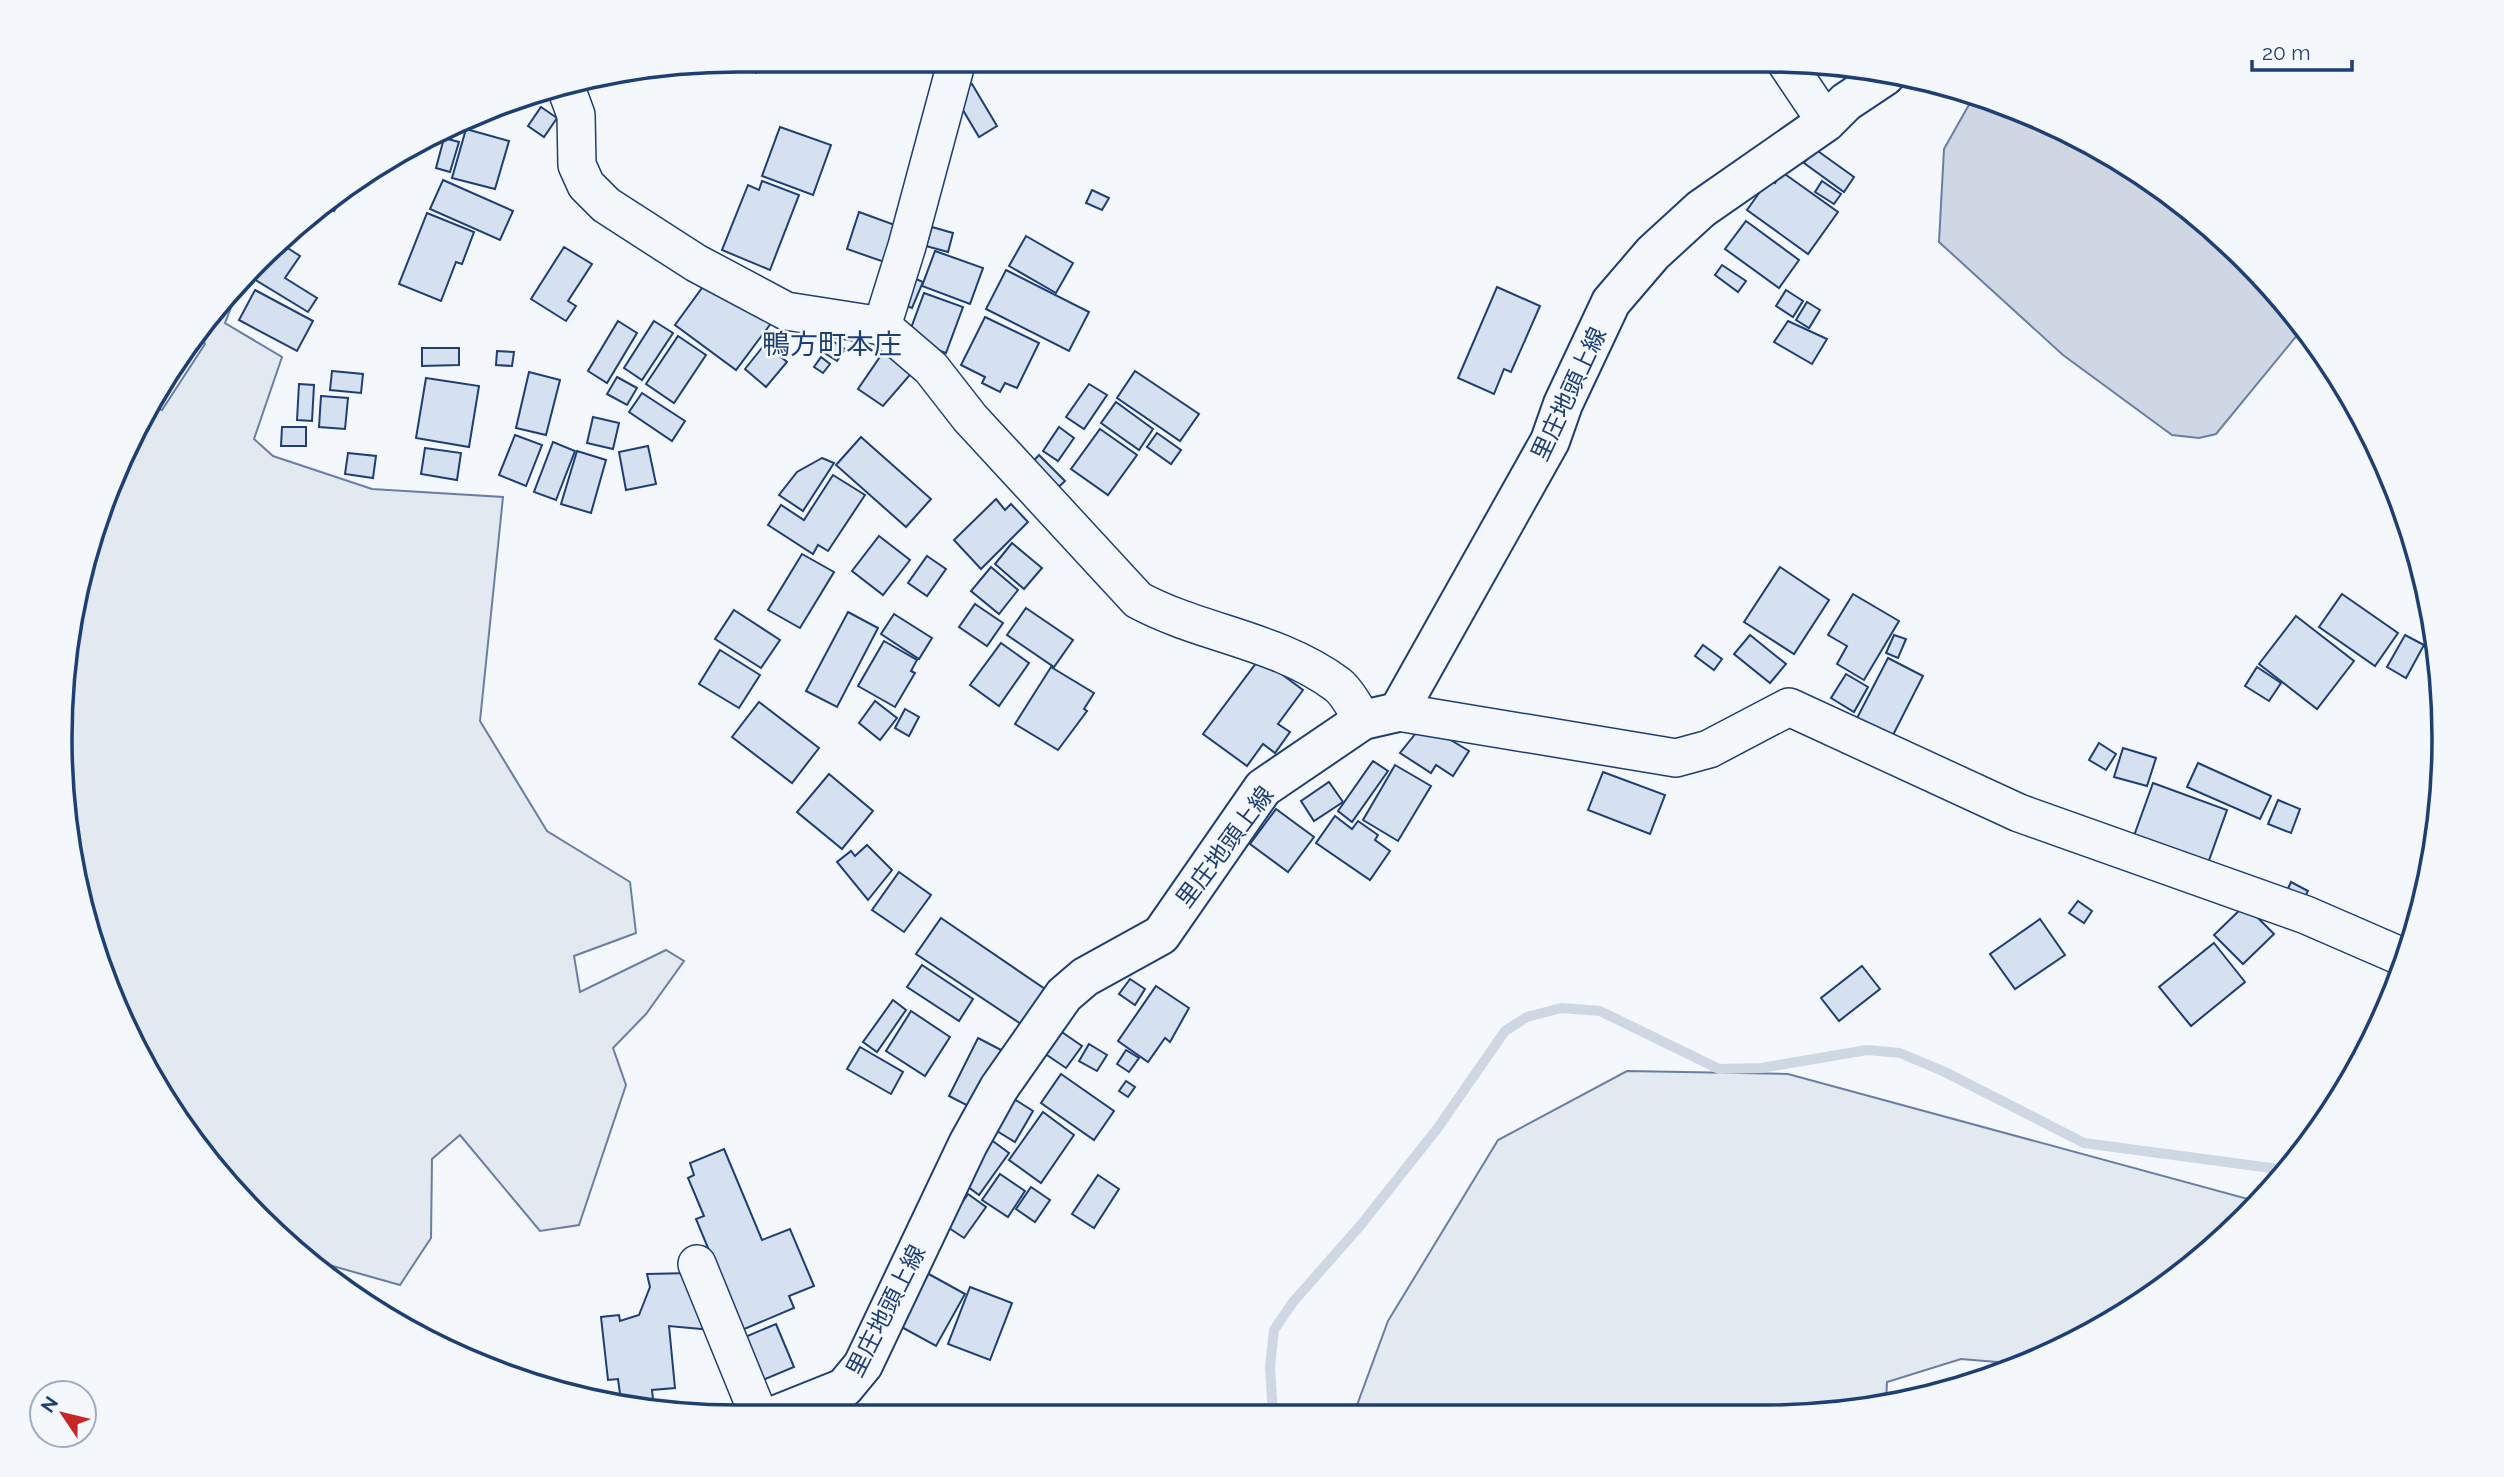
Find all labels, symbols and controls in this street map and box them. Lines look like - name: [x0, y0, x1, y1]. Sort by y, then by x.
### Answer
- scale bar: [2252, 28, 2352, 72]
- text: 20 m: [2262, 40, 2310, 65]
- street label: 里庄地頭上線: [1525, 322, 1612, 465]
- district label: 鴨方町本庄: [762, 328, 902, 361]
- street label: 里庄地頭上線: [1170, 780, 1280, 913]
- street label: 里庄地頭上線: [840, 1240, 931, 1382]
- north arrow: [28, 1379, 98, 1449]
- text: N: [36, 1392, 62, 1416]

